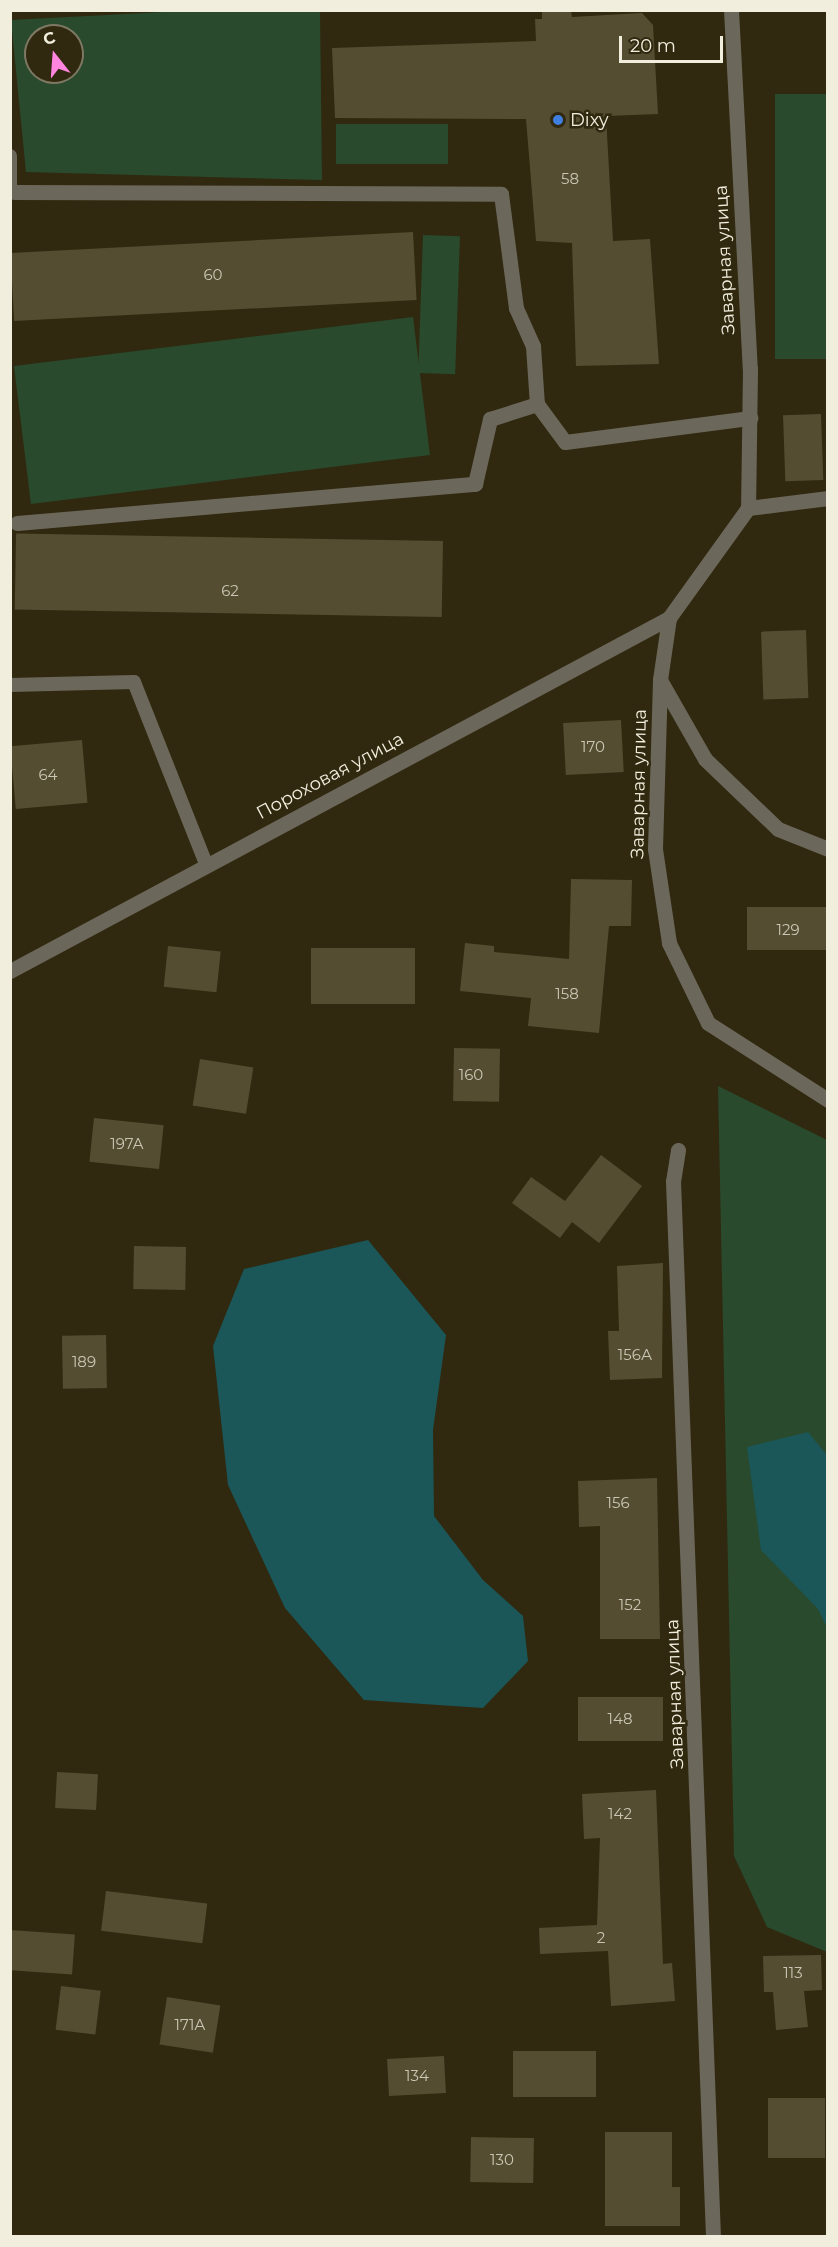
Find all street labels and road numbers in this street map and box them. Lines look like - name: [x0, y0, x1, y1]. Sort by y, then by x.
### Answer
- street label: Заварная улица: [710, 185, 740, 335]
- street label: Заварная улица: [627, 709, 651, 859]
- street label: Пороховая улица: [253, 728, 407, 824]
- street label: Заварная улица: [662, 1619, 688, 1769]

